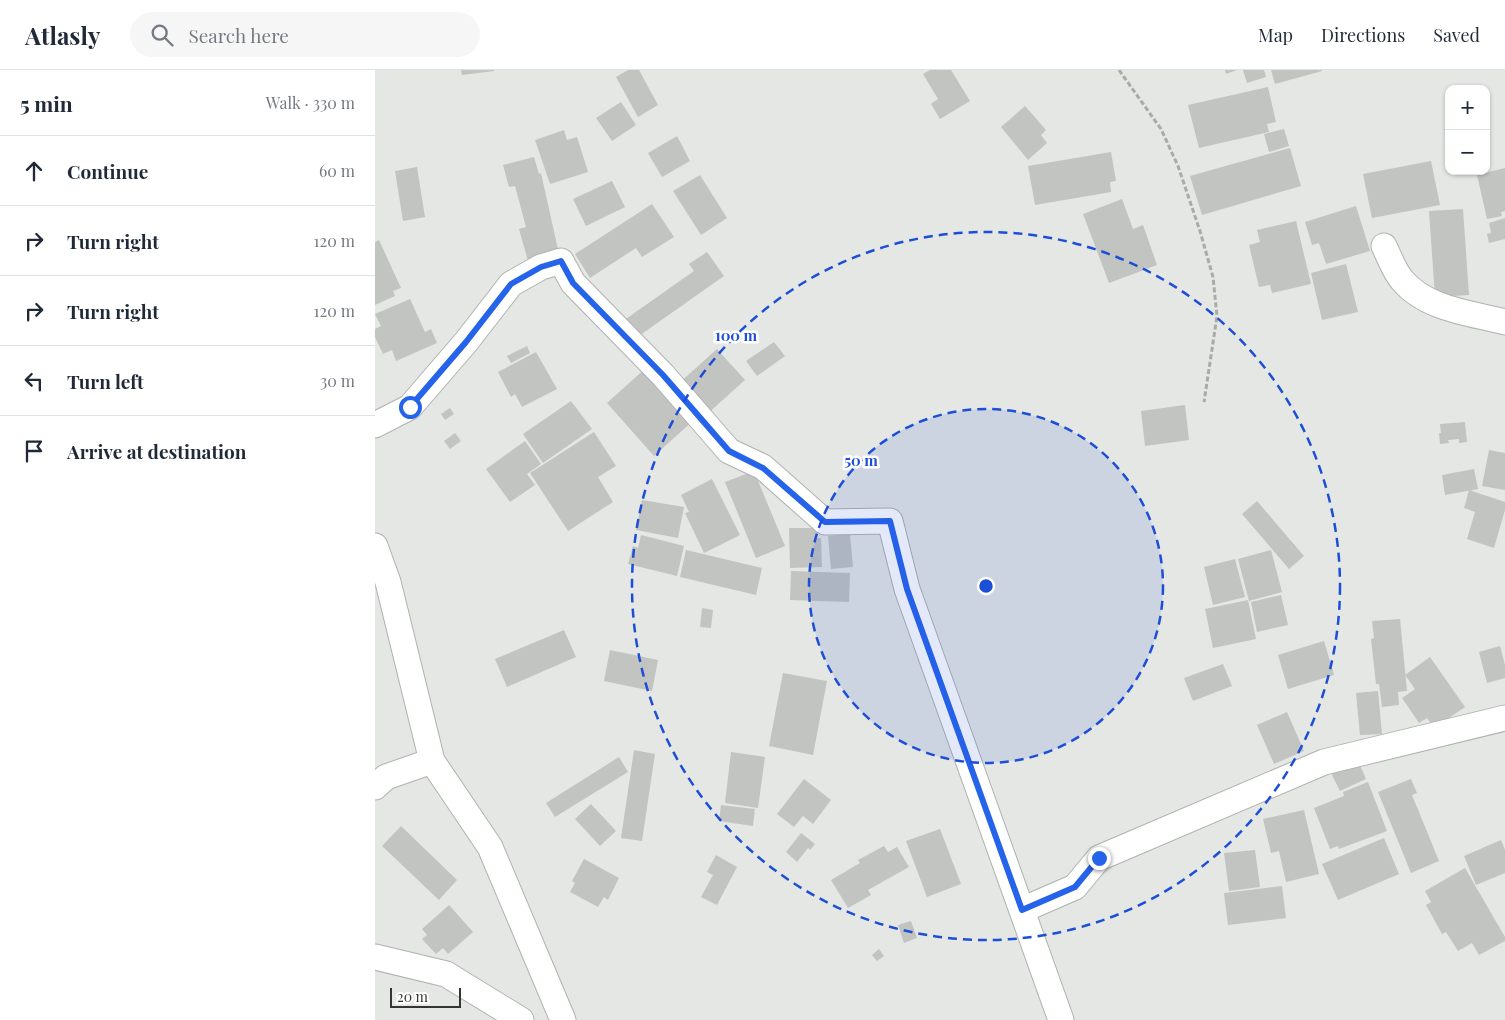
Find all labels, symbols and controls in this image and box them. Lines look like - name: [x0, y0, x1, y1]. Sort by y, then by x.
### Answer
- search box: [130, 12, 480, 57]
- text: Atlasly: [25, 19, 100, 51]
- icon: search: [148, 21, 176, 49]
- text: Search here: [188, 22, 289, 48]
- text: Map: [1258, 23, 1293, 47]
- text: Directions: [1321, 23, 1405, 47]
- text: Saved: [1433, 23, 1480, 47]
- map controls: [1445, 85, 1490, 175]
- button: +: [1445, 85, 1490, 130]
- text: 5 min: [20, 89, 73, 117]
- text: Walk · 330 m: [266, 92, 355, 113]
- button: −: [1445, 130, 1490, 175]
- icon: ahead: [20, 157, 48, 185]
- text: Continue: [67, 158, 148, 184]
- text: 60 m: [319, 160, 355, 181]
- icon: right: [20, 227, 48, 255]
- text: Turn right: [67, 228, 159, 254]
- text: 120 m: [314, 230, 355, 251]
- icon: right: [20, 297, 48, 325]
- text: Turn right: [67, 298, 159, 324]
- text: 120 m: [314, 300, 355, 321]
- text: 100 m: [715, 325, 758, 345]
- icon: left: [20, 367, 48, 395]
- text: Turn left: [67, 368, 144, 394]
- text: 30 m: [320, 370, 355, 391]
- route start: [399, 396, 422, 419]
- icon: arrive: [20, 437, 48, 465]
- text: Arrive at destination: [67, 438, 247, 464]
- text: 50 m: [844, 450, 878, 470]
- centre of rings: [977, 577, 995, 595]
- route end: [1088, 847, 1111, 870]
- scale bar: [390, 985, 461, 1008]
- text: 20 m: [397, 987, 428, 1006]

